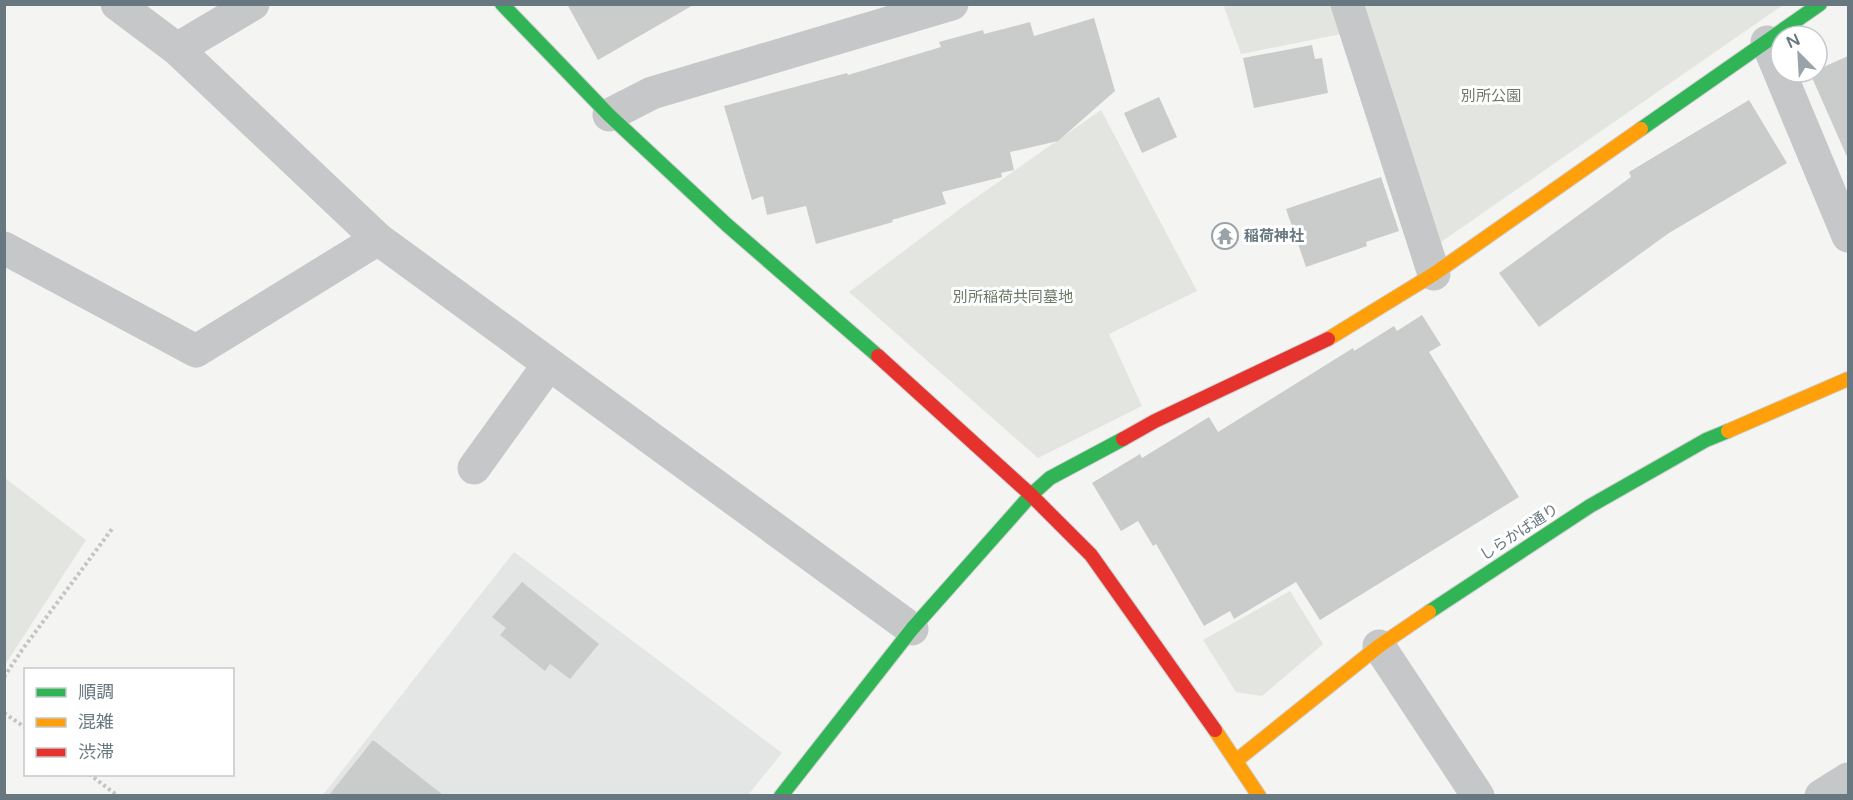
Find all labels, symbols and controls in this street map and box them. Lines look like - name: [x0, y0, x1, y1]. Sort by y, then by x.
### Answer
- north arrow: [1769, 24, 1829, 84]
- text: N: [1783, 29, 1803, 53]
- park label: 別所公園: [1461, 87, 1521, 105]
- temple icon: 稲荷神社: [1210, 221, 1240, 251]
- place label: 稲荷神社: [1244, 227, 1304, 245]
- park label: 別所稲荷共同墓地: [953, 288, 1073, 306]
- street label: しらかば通り: [1476, 500, 1562, 564]
- legend: [24, 668, 234, 776]
- text: 順調: [78, 681, 114, 703]
- text: 混雑: [78, 711, 114, 733]
- text: 渋滞: [78, 741, 114, 763]

